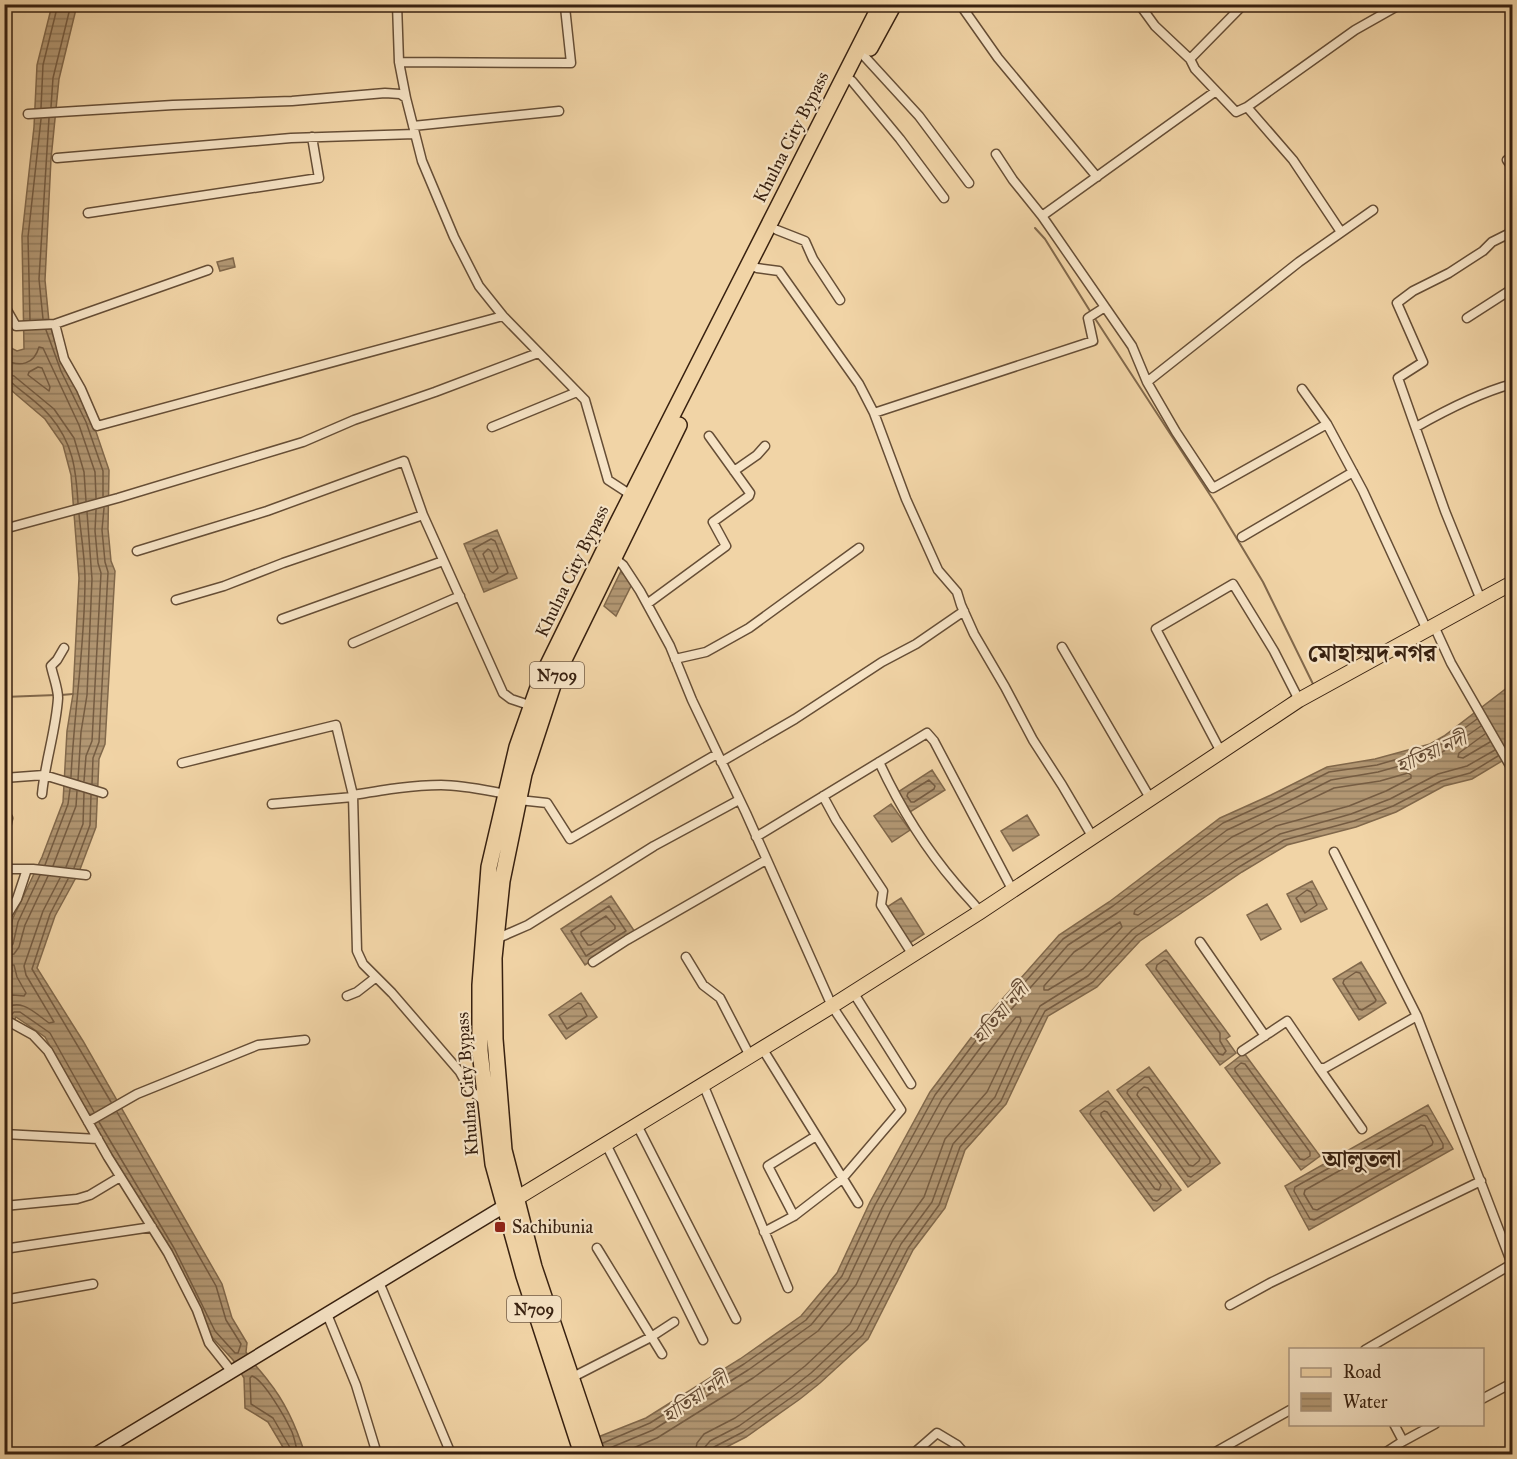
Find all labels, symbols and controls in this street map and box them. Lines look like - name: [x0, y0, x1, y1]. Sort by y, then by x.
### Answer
- street label: Khulna City Bypass: [748, 68, 834, 206]
- street label: Khulna City Bypass: [531, 501, 613, 641]
- district label: মোহাম্মদ নগর: [1308, 638, 1437, 668]
- road number: N709: [530, 662, 584, 688]
- water label: হাতিয়া নদী: [1392, 725, 1472, 778]
- water label: হাতিয়া নদী: [967, 976, 1035, 1049]
- street label: Khulna City Bypass: [451, 1011, 483, 1157]
- district label: আলুতলা: [1322, 1144, 1401, 1174]
- place label: Sachibunia: [512, 1216, 593, 1238]
- marker: Sachibunia: [493, 1220, 507, 1234]
- road number: N709: [507, 1296, 561, 1322]
- legend: [1289, 1348, 1484, 1426]
- text: Road: [1343, 1361, 1381, 1383]
- water label: হাতিয়া নদী: [658, 1365, 734, 1428]
- text: Water: [1343, 1391, 1388, 1413]

